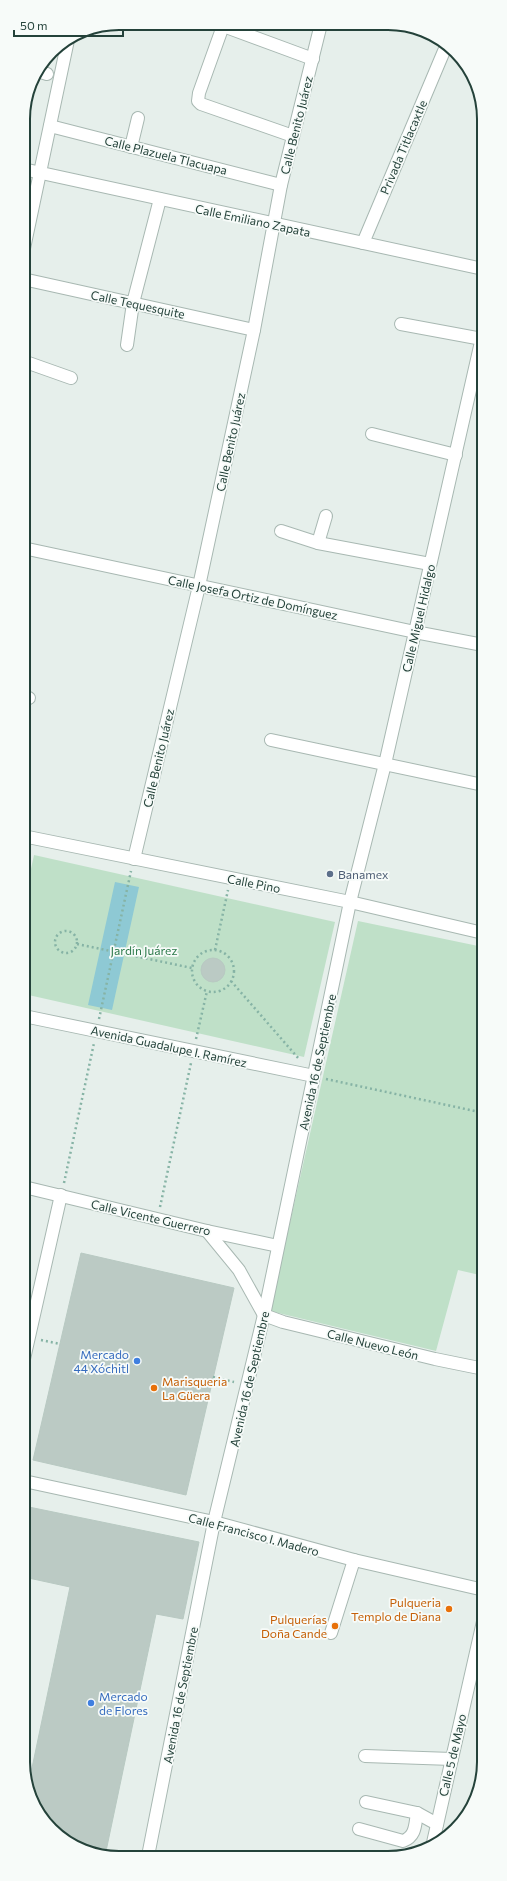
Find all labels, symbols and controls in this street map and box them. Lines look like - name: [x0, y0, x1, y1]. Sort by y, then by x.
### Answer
- scale bar: [14, 12, 123, 38]
- text: 50 m: [20, 18, 48, 32]
- street label: Calle Benito Juárez: [277, 74, 316, 176]
- street label: Privada Titlacaxtle: [377, 98, 429, 196]
- street label: Calle Plazuela Tlacuapa: [103, 133, 229, 177]
- street label: Calle Emiliano Zapata: [194, 201, 312, 239]
- street label: Calle Tequesquite: [90, 287, 186, 321]
- street label: Calle Benito Juárez: [213, 391, 248, 493]
- street label: Calle Miguel Hidalgo: [399, 563, 437, 673]
- street label: Calle Josefa Ortiz de Domínguez: [167, 572, 339, 623]
- street label: Calle Benito Juárez: [140, 707, 177, 809]
- place label: Banamex: [338, 867, 389, 881]
- marker: Banamex: [325, 869, 335, 879]
- street label: Calle Pino: [226, 871, 282, 895]
- park label: Jardín Juárez: [111, 943, 177, 958]
- street label: Avenida 16 de Septiembre: [296, 993, 338, 1131]
- street label: Avenida Guadalupe I. Ramírez: [90, 1023, 248, 1069]
- street label: Calle Vicente Guerrero: [90, 1196, 212, 1238]
- street label: Avenida 16 de Septiembre: [227, 1310, 271, 1448]
- street label: Calle Nuevo León: [326, 1326, 420, 1362]
- place label: Mercado 44 Xóchitl: [74, 1347, 129, 1375]
- marker: Mercado 44 Xóchitl: [132, 1356, 142, 1366]
- place label: Marisqueria La Güera: [162, 1374, 227, 1402]
- marker: Marisqueria La Güera: [149, 1383, 159, 1393]
- street label: Calle Francisco I. Madero: [187, 1510, 321, 1558]
- place label: Pulqueria Templo de Diana: [351, 1595, 441, 1623]
- marker: Pulqueria Templo de Diana: [444, 1604, 454, 1614]
- place label: Pulquerías Doña Cande: [261, 1612, 327, 1640]
- marker: Pulquerías Doña Cande: [330, 1621, 340, 1631]
- street label: Avenida 16 de Septiembre: [160, 1625, 200, 1765]
- place label: Mercado de Flores: [99, 1689, 148, 1717]
- marker: Mercado de Flores: [86, 1698, 96, 1708]
- street label: Calle 5 de Mayo: [436, 1712, 468, 1798]

